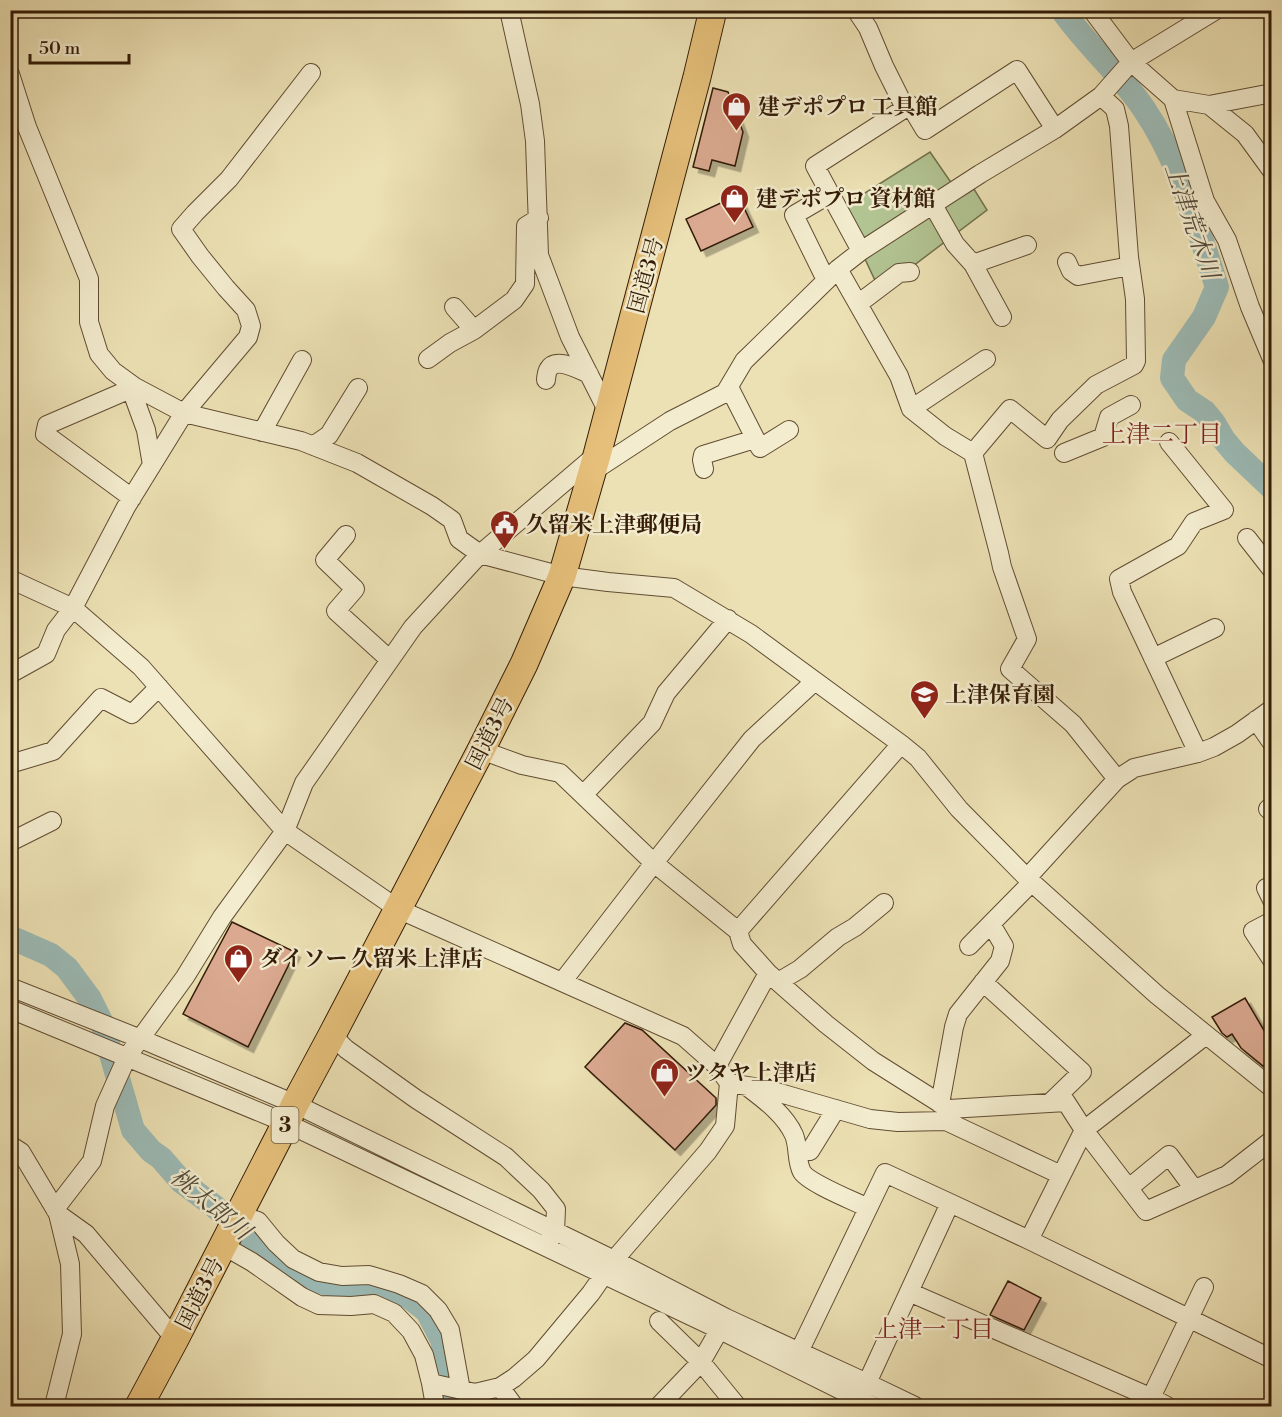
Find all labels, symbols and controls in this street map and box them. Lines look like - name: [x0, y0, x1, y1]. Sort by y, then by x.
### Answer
- scale bar: [30, 27, 129, 65]
- text: 50 m: [39, 37, 81, 60]
- shop icon: 建デポプロ 工具館: [721, 90, 753, 132]
- place label: 建デポプロ 工具館: [758, 94, 938, 121]
- water label: 上津荒木川: [1157, 160, 1226, 286]
- shop icon: 建デポプロ 資材館: [719, 182, 751, 224]
- place label: 建デポプロ 資材館: [756, 186, 936, 213]
- street label: 国道3号: [623, 234, 670, 317]
- district label: 上津二丁目: [1102, 420, 1222, 450]
- public building icon: 久留米上津郵便局: [489, 508, 521, 550]
- place label: 久留米上津郵便局: [526, 512, 702, 539]
- school or university icon: 上津保育園: [908, 678, 940, 720]
- place label: 上津保育園: [945, 682, 1055, 709]
- street label: 国道3号: [461, 693, 520, 775]
- shop icon: ダイソー 久留米上津店: [223, 942, 255, 984]
- place label: ダイソー 久留米上津店: [260, 946, 483, 973]
- shop icon: ツタヤ上津店: [648, 1056, 680, 1098]
- place label: ツタヤ上津店: [685, 1060, 817, 1087]
- road number: 3: [272, 1107, 298, 1143]
- water label: 桃太郎川: [164, 1162, 259, 1249]
- street label: 国道3号: [171, 1253, 230, 1335]
- district label: 上津一丁目: [874, 1315, 994, 1345]

